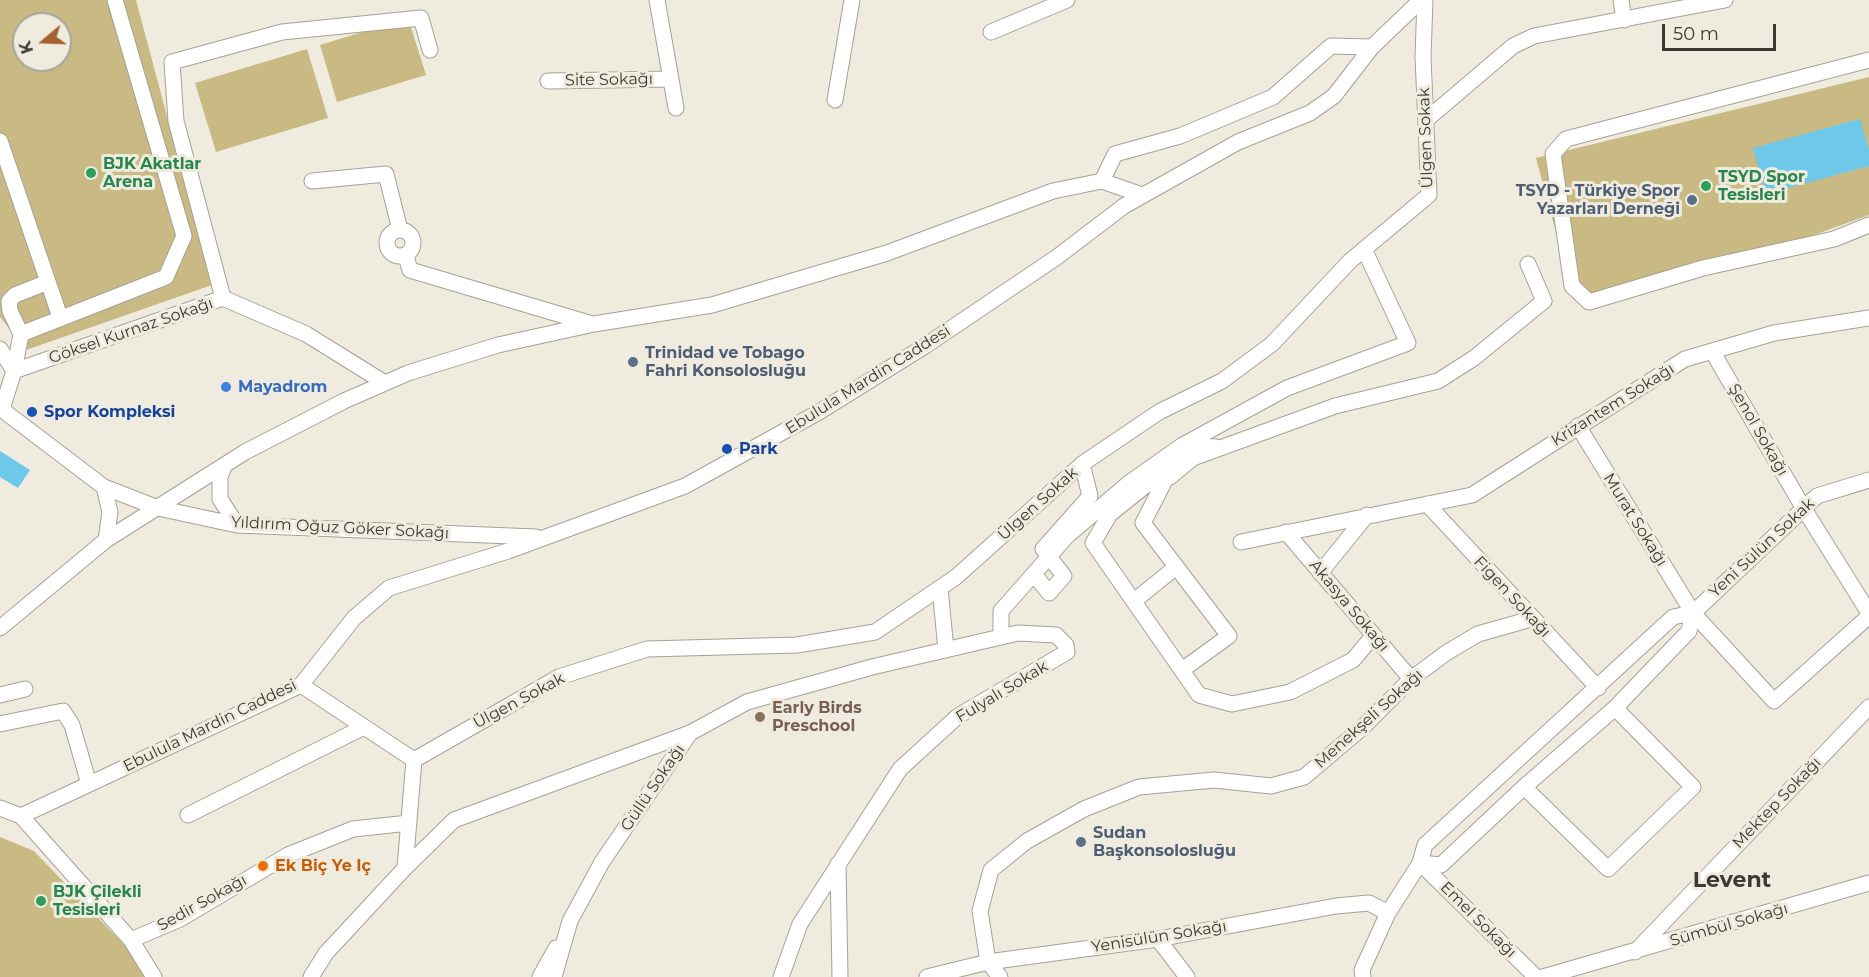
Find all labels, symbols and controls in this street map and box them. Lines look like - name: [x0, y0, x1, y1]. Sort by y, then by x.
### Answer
- north arrow: [12, 12, 72, 72]
- scale bar: [1665, 12, 1779, 50]
- text: 50 m: [1673, 23, 1719, 45]
- text: K: [15, 39, 37, 56]
- street label: Site Sokağı: [565, 70, 653, 90]
- street label: Ülgen Sokak: [1415, 87, 1437, 189]
- place label: BJK Akatlar Arena: [103, 154, 201, 192]
- marker: BJK Akatlar Arena: [84, 166, 98, 180]
- place label: TSYD Spor Tesisleri: [1718, 167, 1805, 205]
- marker: TSYD Spor Tesisleri: [1699, 179, 1713, 193]
- place label: TSYD - Türkiye Spor Yazarları Derneği: [1516, 181, 1680, 219]
- marker: TSYD - Türkiye Spor Yazarları Derneği: [1685, 193, 1699, 207]
- street label: Göksel Kurnaz Sokağı: [46, 294, 216, 368]
- street label: Ebulula Mardin Caddesi: [782, 321, 954, 439]
- place label: Trinidad ve Tobago Fahri Konsolosluğu: [645, 343, 806, 381]
- marker: Trinidad ve Tobago Fahri Konsolosluğu: [626, 355, 640, 369]
- street label: Krizantem Sokağı: [1548, 359, 1678, 451]
- place label: Mayadrom: [238, 377, 327, 397]
- marker: Mayadrom: [219, 380, 233, 394]
- street label: Şenol Sokağı: [1724, 381, 1792, 479]
- place label: Spor Kompleksi: [44, 402, 175, 422]
- marker: Spor Kompleksi: [25, 405, 39, 419]
- place label: Park: [739, 439, 778, 459]
- marker: Park: [720, 442, 734, 456]
- street label: Ülgen Sokak: [994, 463, 1082, 545]
- street label: Murat Sokağı: [1599, 470, 1671, 570]
- street label: Yeni Sülün Sokak: [1705, 494, 1819, 602]
- street label: Yıldırım Oğuz Göker Sokağı: [230, 513, 450, 543]
- street label: Figen Sokağı: [1469, 552, 1555, 642]
- street label: Akasya Sokağı: [1305, 556, 1393, 656]
- street label: Fulyalı Sokak: [953, 657, 1051, 727]
- street label: Menekşeli Sokağı: [1311, 665, 1427, 773]
- street label: Ülgen Sokak: [470, 669, 568, 733]
- street label: Ebulula Mardin Caddesi: [120, 676, 300, 776]
- place label: Early Birds Preschool: [772, 698, 862, 736]
- marker: Early Birds Preschool: [753, 710, 767, 724]
- street label: Güllü Sokağı: [617, 741, 689, 835]
- street label: Mektep Sokağı: [1729, 753, 1825, 853]
- place label: Sudan Başkonsolosluğu: [1093, 823, 1236, 861]
- marker: Sudan Başkonsolosluğu: [1074, 835, 1088, 849]
- place label: Ek Biç Ye Iç: [275, 856, 371, 876]
- marker: Ek Biç Ye Iç: [256, 859, 270, 873]
- district label: Levent: [1693, 868, 1771, 894]
- street label: Sedir Sokağı: [154, 871, 250, 935]
- street label: Emel Sokağı: [1436, 878, 1520, 962]
- place label: BJK Çilekli Tesisleri: [53, 882, 142, 920]
- marker: BJK Çilekli Tesisleri: [34, 894, 48, 908]
- street label: Sümbül Sokağı: [1668, 899, 1790, 951]
- street label: Yenisülün Sokağı: [1090, 917, 1228, 957]

